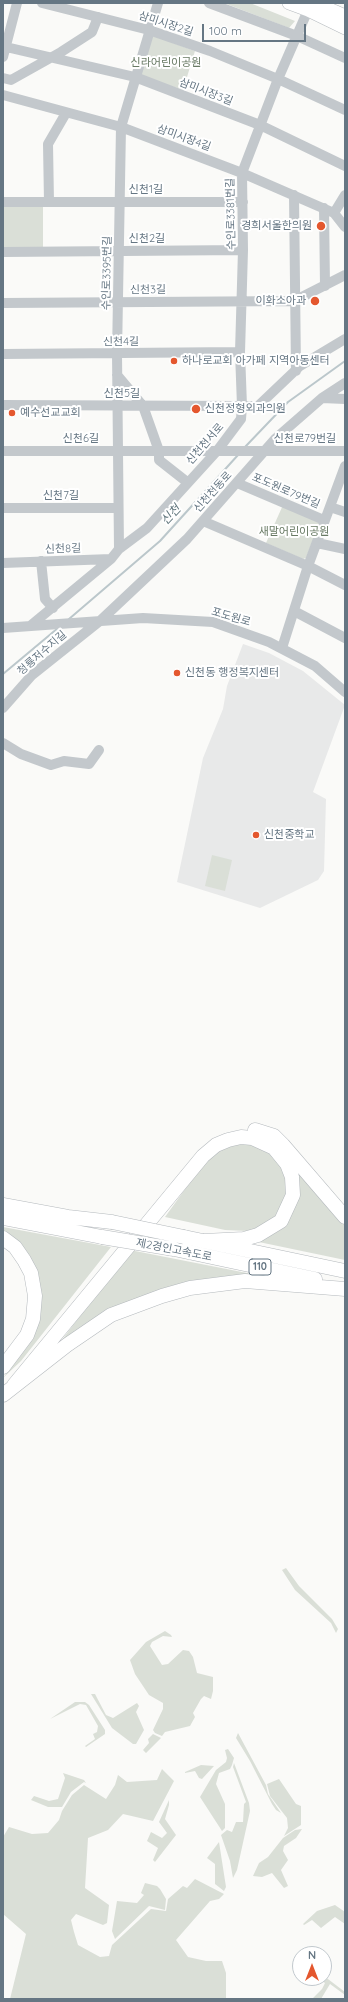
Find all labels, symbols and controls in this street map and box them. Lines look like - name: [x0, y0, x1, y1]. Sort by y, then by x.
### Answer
- street label: 삼미시장2길: [137, 9, 195, 39]
- scale bar: [204, 16, 308, 42]
- text: 100 m: [209, 23, 242, 38]
- park label: 신라어린이공원: [131, 56, 201, 70]
- street label: 삼미시장3길: [177, 76, 235, 108]
- street label: 삼미시장4길: [155, 122, 213, 154]
- street label: 수인로3381번길: [224, 178, 238, 250]
- street label: 신천1길: [129, 183, 163, 197]
- place label: 경희서울한의원: [241, 219, 312, 233]
- marker: 경희서울한의원: [315, 220, 327, 232]
- street label: 신천2길: [129, 232, 165, 246]
- street label: 수인로3395번길: [100, 236, 114, 310]
- street label: 신천3길: [130, 283, 166, 297]
- place label: 이화소아과: [255, 294, 306, 308]
- marker: 이화소아과: [309, 295, 321, 307]
- street label: 신천4길: [103, 335, 139, 349]
- place label: 하나로교회 아가페 지역아동센터: [182, 354, 330, 368]
- marker: 하나로교회 아가페 지역아동센터: [169, 356, 179, 366]
- street label: 신천5길: [104, 387, 140, 401]
- place label: 신천정형외과의원: [205, 402, 286, 416]
- marker: 신천정형외과의원: [190, 403, 202, 415]
- place label: 예수선교교회: [20, 406, 81, 420]
- marker: 예수선교교회: [7, 408, 17, 418]
- street label: 신천천서로: [183, 421, 227, 467]
- street label: 신천6길: [63, 432, 99, 446]
- street label: 신천로79번길: [274, 432, 336, 446]
- street label: 신천천동로: [191, 469, 235, 515]
- street label: 포도원로79번길: [250, 471, 322, 511]
- street label: 신천7길: [43, 489, 79, 503]
- water label: 신천: [158, 502, 184, 528]
- park label: 새말어린이공원: [259, 525, 329, 539]
- street label: 신천8길: [45, 542, 81, 556]
- street label: 포도원로: [210, 605, 252, 629]
- street label: 청룡저수지길: [15, 628, 69, 678]
- place label: 신천동 행정복지센터: [185, 666, 279, 680]
- marker: 신천동 행정복지센터: [172, 668, 182, 678]
- place label: 신천중학교: [264, 828, 315, 842]
- marker: 신천중학교: [251, 830, 261, 840]
- street label: 제2경인고속도로: [135, 1236, 213, 1264]
- road number: 110: [249, 1259, 271, 1275]
- north arrow: [292, 1946, 332, 1986]
- text: N: [308, 1948, 316, 1962]

